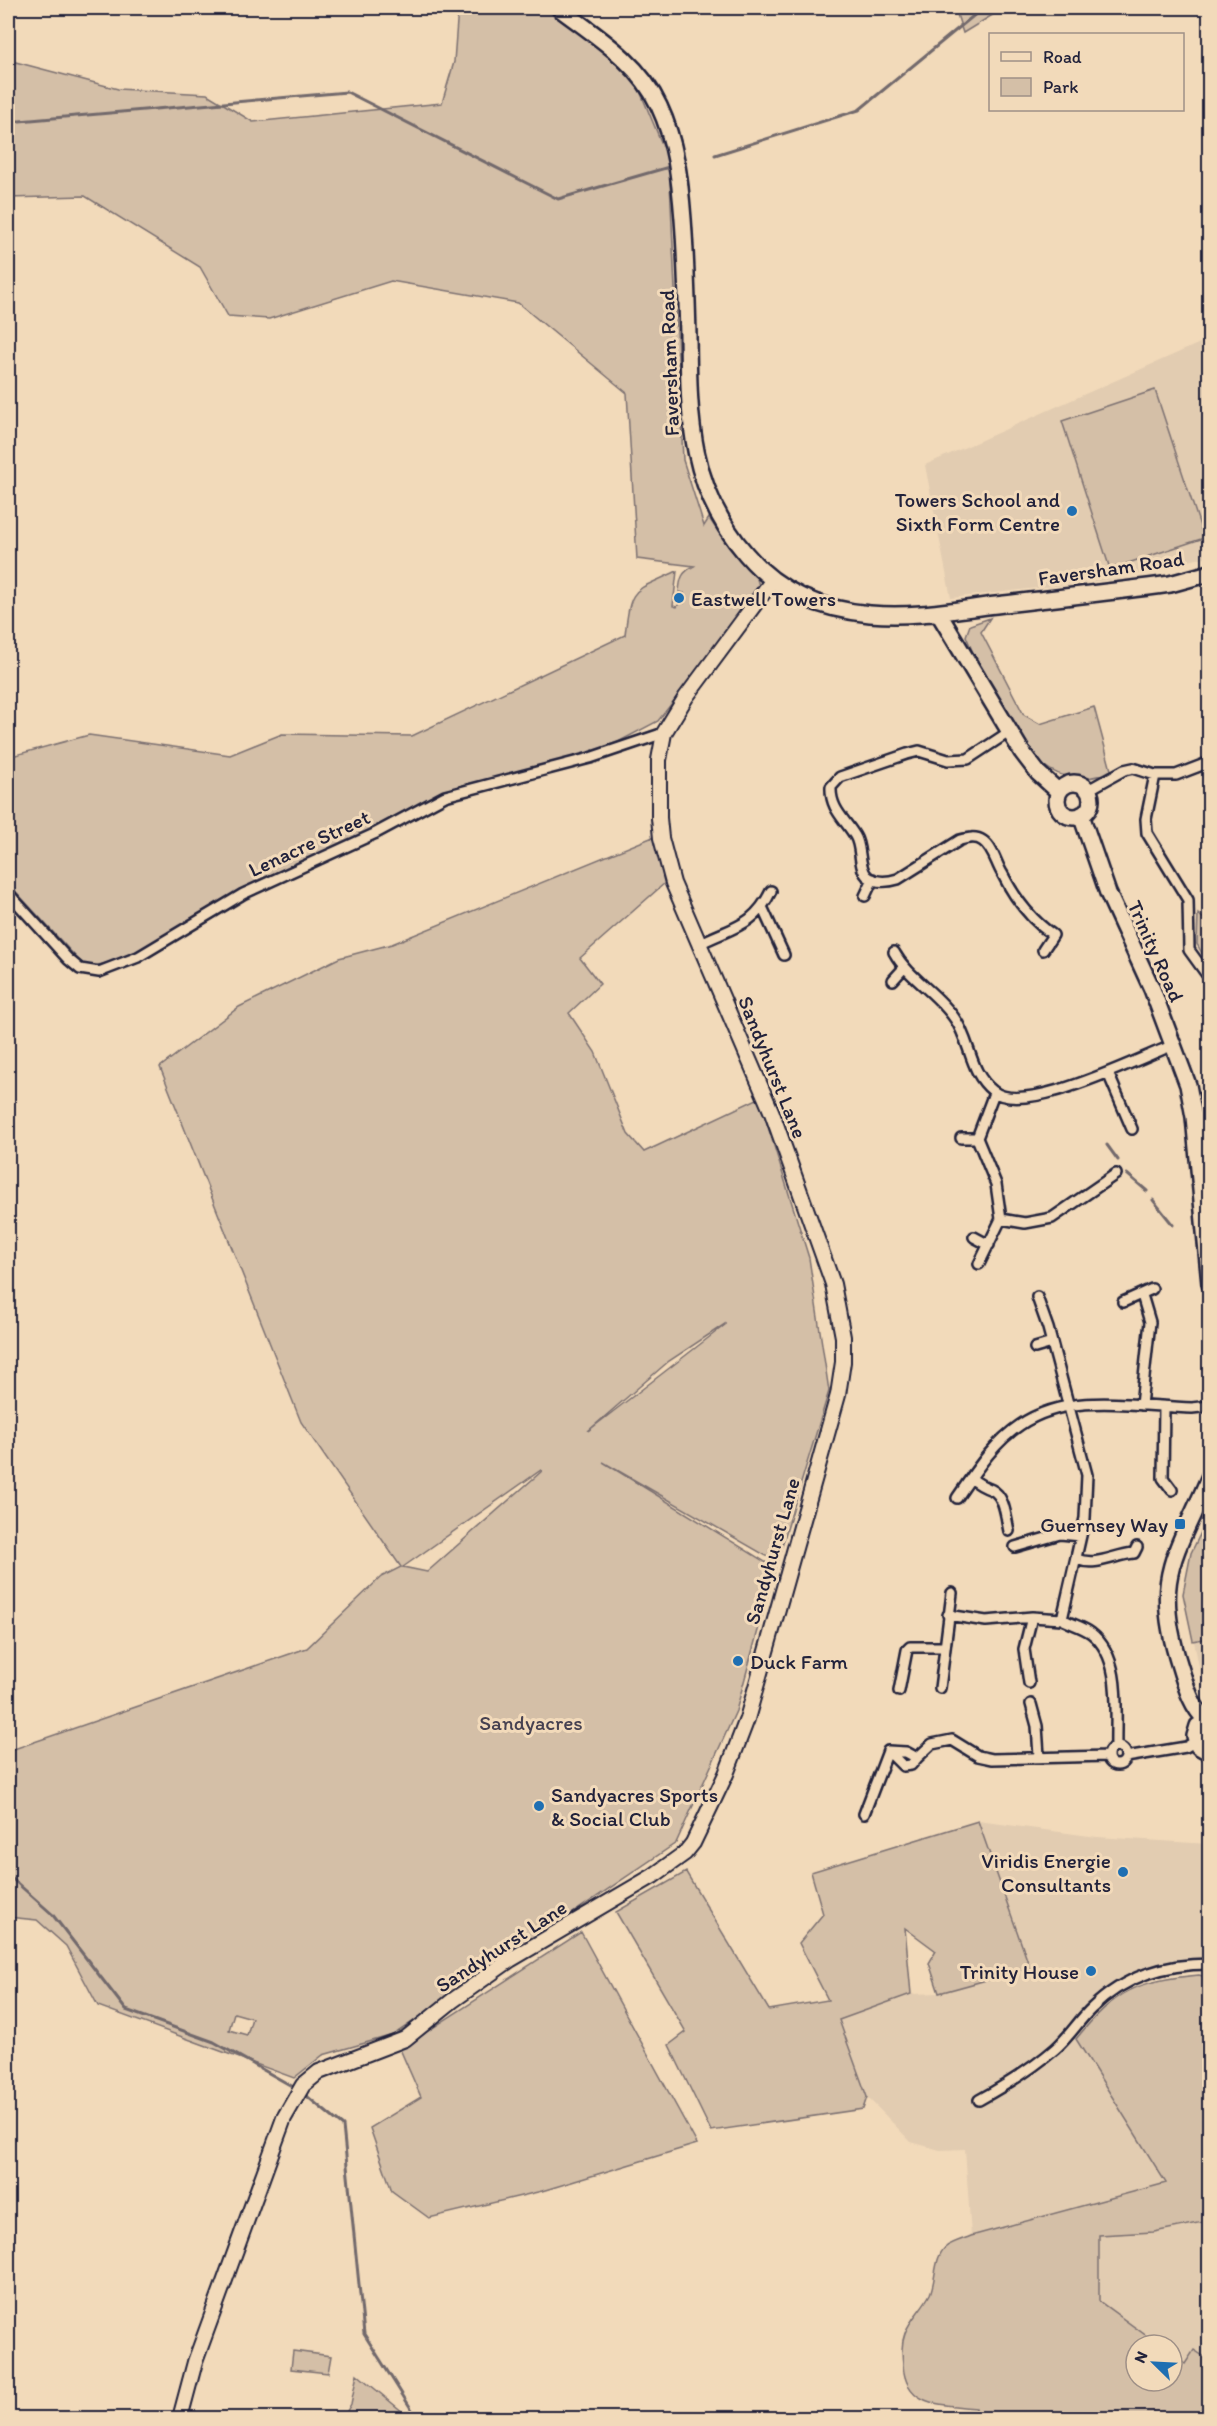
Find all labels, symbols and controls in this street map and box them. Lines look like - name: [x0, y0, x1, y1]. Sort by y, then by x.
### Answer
- legend: [989, 33, 1184, 111]
- text: Road: [1043, 46, 1082, 68]
- text: Park: [1043, 76, 1078, 98]
- street label: Faversham Road: [654, 289, 684, 437]
- place label: Towers School and Sixth Form Centre: [895, 487, 1060, 536]
- marker: Towers School and Sixth Form Centre: [1065, 504, 1079, 518]
- street label: Faversham Road: [1037, 545, 1186, 591]
- place label: Eastwell Towers: [691, 586, 836, 611]
- marker: Eastwell Towers: [672, 591, 686, 605]
- street label: Lenacre Street: [244, 804, 374, 882]
- street label: Trinity Road: [1123, 896, 1189, 1006]
- street label: Sandyhurst Lane: [733, 992, 813, 1142]
- street label: Sandyhurst Lane: [739, 1475, 805, 1627]
- place label: Guernsey Way: [1040, 1512, 1168, 1537]
- marker: Guernsey Way: [1173, 1517, 1187, 1531]
- place label: Duck Farm: [750, 1649, 848, 1674]
- marker: Duck Farm: [731, 1654, 745, 1668]
- park label: Sandyacres: [479, 1710, 583, 1735]
- place label: Sandyacres Sports & Social Club: [551, 1782, 718, 1831]
- marker: Sandyacres Sports & Social Club: [532, 1799, 546, 1813]
- place label: Viridis Energie Consultants: [981, 1848, 1111, 1897]
- marker: Viridis Energie Consultants: [1116, 1865, 1130, 1879]
- street label: Sandyhurst Lane: [431, 1894, 571, 1998]
- place label: Trinity House: [960, 1959, 1079, 1984]
- marker: Trinity House: [1084, 1964, 1098, 1978]
- north arrow: [1124, 2333, 1184, 2393]
- text: N: [1130, 2348, 1152, 2366]

